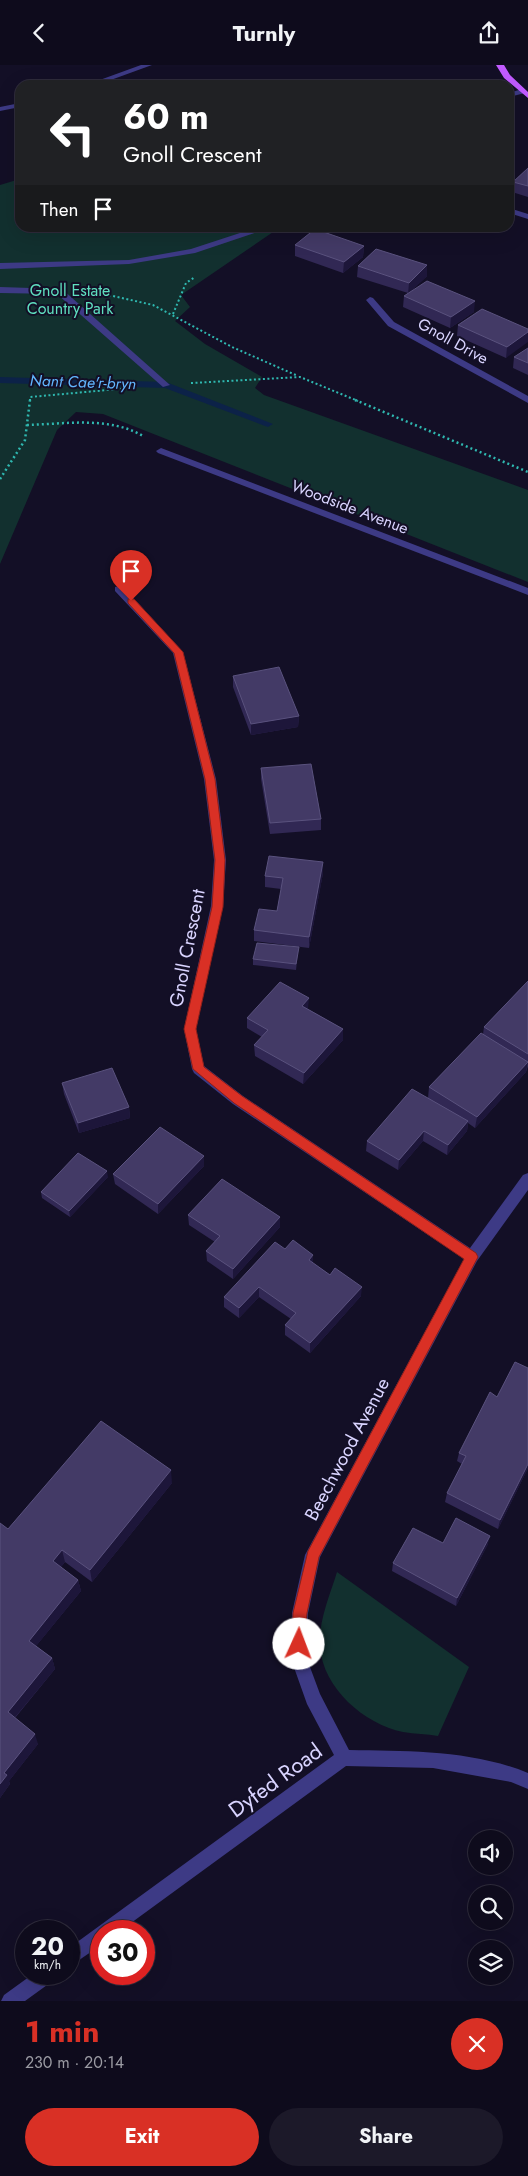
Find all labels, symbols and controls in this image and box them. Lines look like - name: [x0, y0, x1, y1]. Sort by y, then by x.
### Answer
- text: Turnly: [233, 17, 295, 49]
- icon: back: [25, 19, 53, 47]
- icon: share: [475, 19, 503, 47]
- text: 60 m: [123, 92, 209, 142]
- icon: left: [40, 100, 105, 165]
- text: Gnoll Crescent: [123, 138, 262, 170]
- icon: arrive: [89, 195, 117, 223]
- text: Then: [40, 196, 79, 223]
- park label: Gnoll Estate Country Park: [27, 279, 114, 320]
- street label: Gnoll Drive: [414, 312, 492, 370]
- water label: Nant Cae'r-bryn: [29, 369, 137, 395]
- street label: Woodside Avenue: [288, 474, 412, 540]
- pin: [110, 550, 152, 601]
- icon: arrive: [117, 557, 145, 585]
- street label: Gnoll Crescent: [162, 886, 212, 1009]
- street label: Beechwood Avenue: [298, 1373, 396, 1525]
- position arrow: [272, 1617, 324, 1669]
- street label: Dyfed Road: [221, 1735, 329, 1825]
- map controls: [468, 1830, 513, 1985]
- button: sound: [468, 1830, 513, 1875]
- button: search: [468, 1885, 513, 1930]
- speed limit sign: 30: [90, 1920, 155, 1985]
- text: 20: [31, 1928, 64, 1964]
- button: layers: [468, 1940, 513, 1985]
- text: km/h: [34, 1956, 61, 1974]
- text: 1 min: [25, 2010, 99, 2053]
- button: close: [451, 2018, 503, 2070]
- text: 230 m · 20:14: [25, 2051, 124, 2074]
- button: Exit: [25, 2108, 259, 2166]
- button: Share: [269, 2108, 503, 2166]

